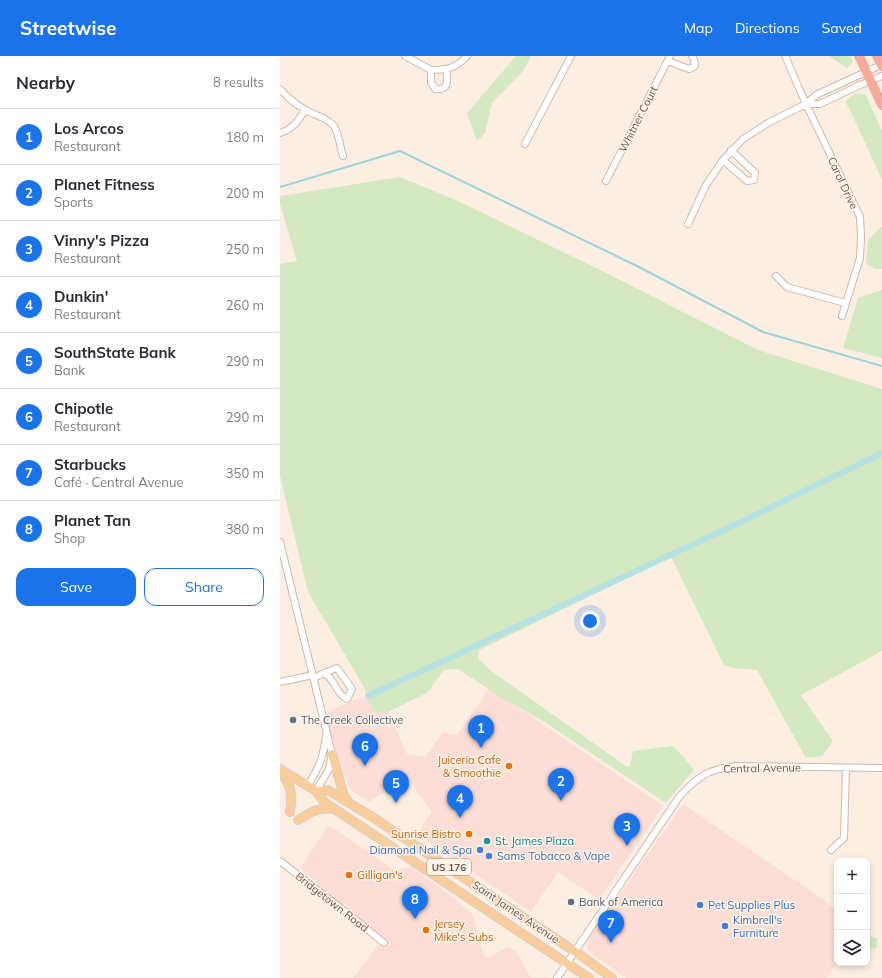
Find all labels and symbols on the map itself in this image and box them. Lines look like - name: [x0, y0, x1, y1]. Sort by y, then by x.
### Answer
- street label: Whitner Court: [615, 83, 661, 154]
- street label: Carol Drive: [825, 155, 861, 211]
- your location: [580, 611, 600, 631]
- place label: The Creek Collective: [301, 713, 403, 727]
- marker: The Creek Collective: [288, 715, 298, 725]
- pin: 1: [468, 715, 494, 748]
- pin: 6: [352, 733, 378, 766]
- place label: Juiceria Cafe & Smoothie: [438, 753, 501, 780]
- street label: Central Avenue: [723, 760, 801, 776]
- marker: Juiceria Cafe & Smoothie: [504, 761, 514, 771]
- pin: 2: [548, 768, 574, 801]
- pin: 5: [383, 770, 409, 803]
- pin: 4: [447, 785, 473, 818]
- pin: 3: [614, 813, 640, 846]
- place label: Sunrise Bistro: [391, 827, 461, 841]
- marker: Sunrise Bistro: [464, 829, 474, 839]
- place label: St. James Plaza: [495, 834, 574, 848]
- marker: St. James Plaza: [482, 836, 492, 846]
- place label: Diamond Nail & Spa: [369, 843, 472, 857]
- marker: Diamond Nail & Spa: [475, 845, 485, 855]
- place label: Sams Tobacco & Vape: [497, 849, 610, 863]
- marker: Sams Tobacco & Vape: [484, 851, 494, 861]
- road number: US 176: [427, 859, 471, 875]
- place label: Gilligan's: [357, 868, 403, 882]
- street label: Bridgetown Road: [293, 869, 371, 935]
- marker: Gilligan's: [344, 870, 354, 880]
- street label: Saint James Avenue: [470, 878, 562, 946]
- pin: 8: [402, 886, 428, 919]
- place label: Bank of America: [579, 895, 663, 909]
- marker: Bank of America: [566, 897, 576, 907]
- place label: Pet Supplies Plus: [708, 898, 795, 912]
- marker: Pet Supplies Plus: [695, 900, 705, 910]
- pin: 7: [598, 910, 624, 943]
- place label: Kimbrell's Furniture: [733, 913, 782, 940]
- place label: Jersey Mike's Subs: [434, 917, 494, 944]
- marker: Kimbrell's Furniture: [720, 921, 730, 931]
- marker: Jersey Mike's Subs: [421, 925, 431, 935]

